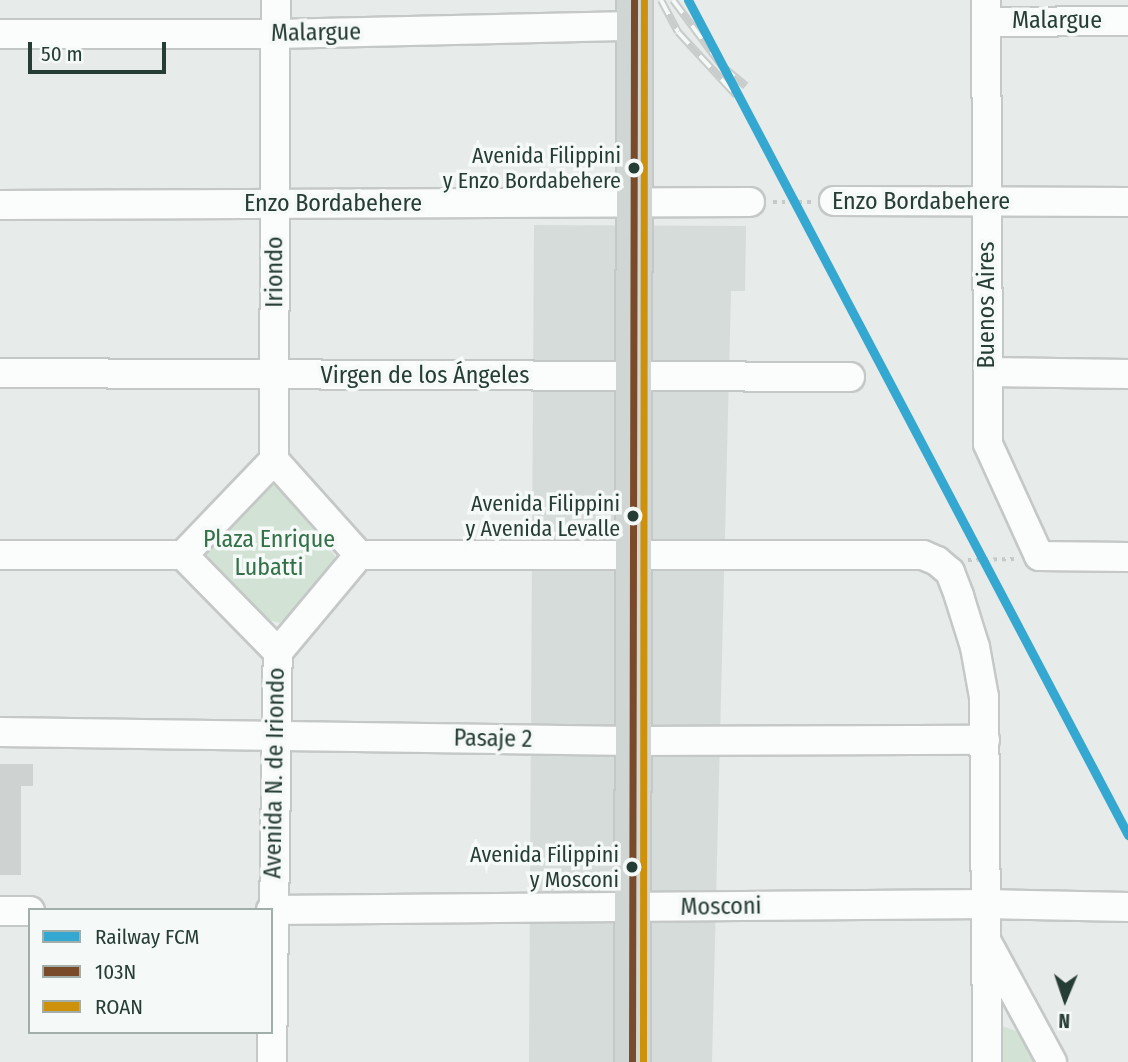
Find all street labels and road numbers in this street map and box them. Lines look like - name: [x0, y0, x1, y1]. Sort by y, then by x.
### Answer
- street label: Malargue: [1012, 7, 1102, 35]
- street label: Malargue: [271, 18, 361, 48]
- street label: Enzo Bordabehere: [832, 188, 1010, 216]
- street label: Enzo Bordabehere: [244, 190, 422, 218]
- street label: Iriondo: [261, 236, 289, 308]
- street label: Buenos Aires: [973, 241, 1001, 369]
- street label: Virgen de los Ángeles: [321, 362, 529, 390]
- street label: Avenida N. de Iriondo: [259, 667, 291, 879]
- street label: Pasaje 2: [453, 724, 533, 754]
- street label: Mosconi: [680, 892, 762, 922]

